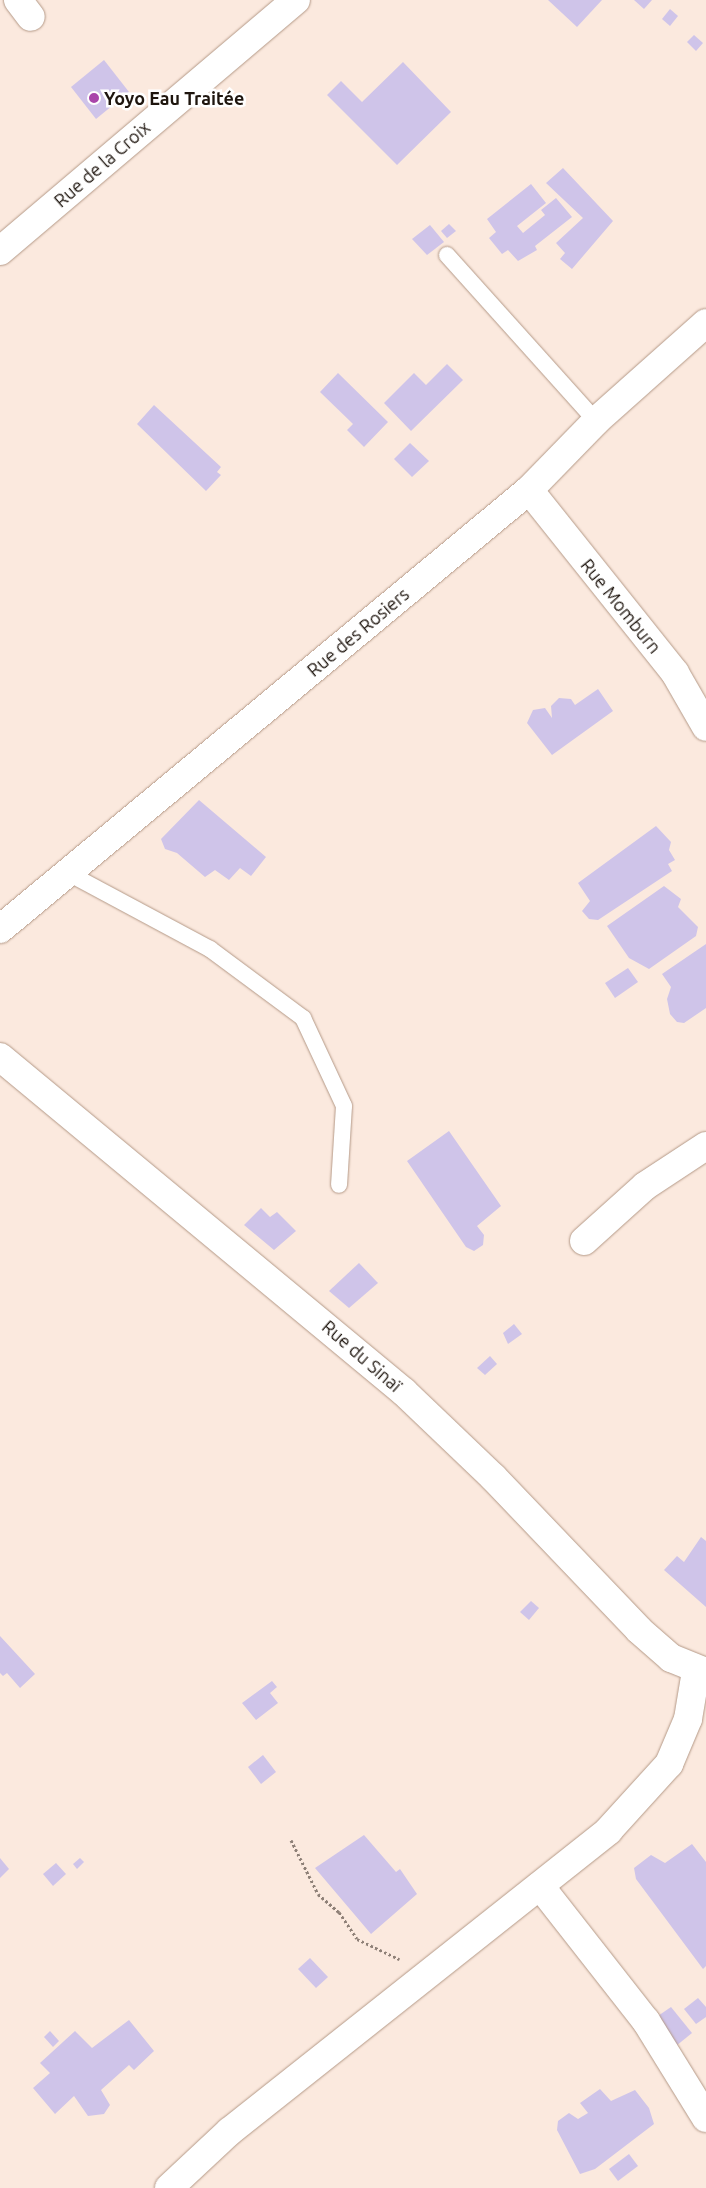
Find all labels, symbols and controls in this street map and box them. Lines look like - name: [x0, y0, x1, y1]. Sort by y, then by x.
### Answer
- place label: Yoyo Eau Traitée: [104, 87, 244, 109]
- marker: Yoyo Eau Traitée: [88, 92, 100, 104]
- street label: Rue de la Croix: [50, 116, 154, 212]
- street label: Rue Momburn: [576, 554, 666, 658]
- street label: Rue des Rosiers: [303, 583, 413, 681]
- street label: Rue du Sinaï: [318, 1316, 406, 1396]

